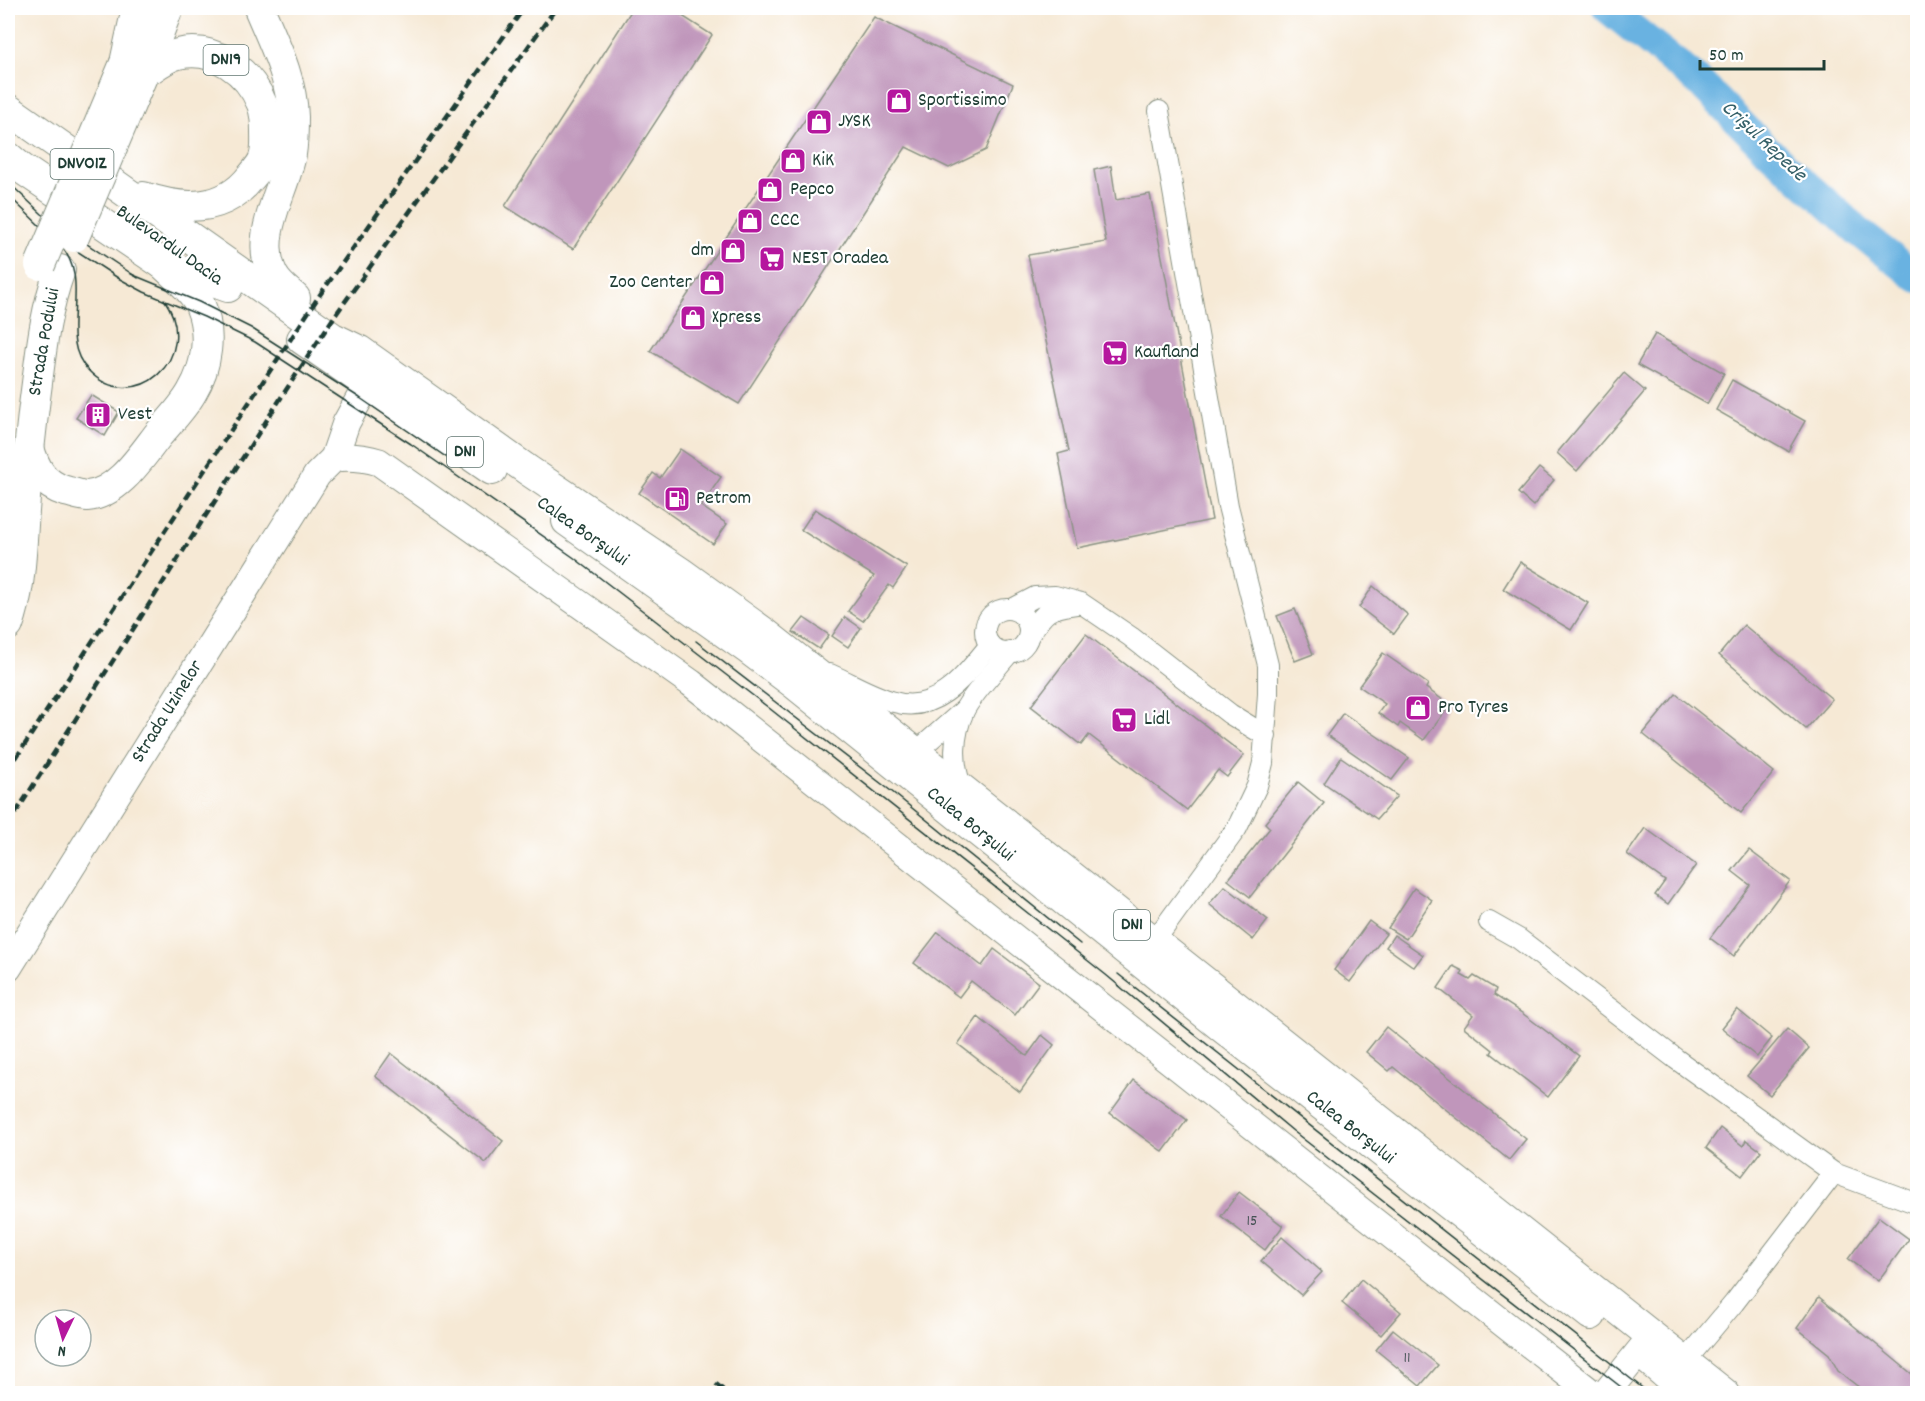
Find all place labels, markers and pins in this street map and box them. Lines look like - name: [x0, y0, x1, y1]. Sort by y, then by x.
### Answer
- shop icon: Sportissimo: [884, 86, 914, 116]
- place label: Sportissimo: [918, 87, 1007, 115]
- shop icon: JYSK: [804, 107, 834, 137]
- place label: JYSK: [838, 108, 871, 136]
- shop icon: KiK: [778, 146, 808, 176]
- place label: KiK: [812, 147, 834, 175]
- shop icon: Pepco: [755, 175, 785, 205]
- place label: Pepco: [790, 176, 834, 204]
- shop icon: CCC: [735, 206, 765, 236]
- place label: CCC: [770, 207, 800, 235]
- shop icon: dm: [718, 236, 748, 266]
- place label: dm: [691, 237, 714, 265]
- supermarket icon: NEST Oradea: [757, 244, 787, 274]
- place label: NEST Oradea: [792, 245, 889, 273]
- shop icon: Zoo Center: [697, 268, 727, 298]
- place label: Zoo Center: [609, 269, 693, 297]
- shop icon: Xpress: [678, 303, 708, 333]
- place label: Xpress: [712, 304, 761, 332]
- supermarket icon: Kaufland: [1100, 338, 1130, 368]
- place label: Kaufland: [1134, 339, 1199, 367]
- building icon: Vest: [83, 400, 113, 430]
- place label: Vest: [118, 401, 152, 429]
- fuel station icon: Petrom: [662, 484, 692, 514]
- place label: Petrom: [696, 485, 751, 513]
- shop icon: Pro Tyres: [1403, 693, 1433, 723]
- place label: Pro Tyres: [1438, 694, 1509, 722]
- supermarket icon: Lidl: [1109, 705, 1139, 735]
- place label: Lidl: [1144, 706, 1170, 734]

